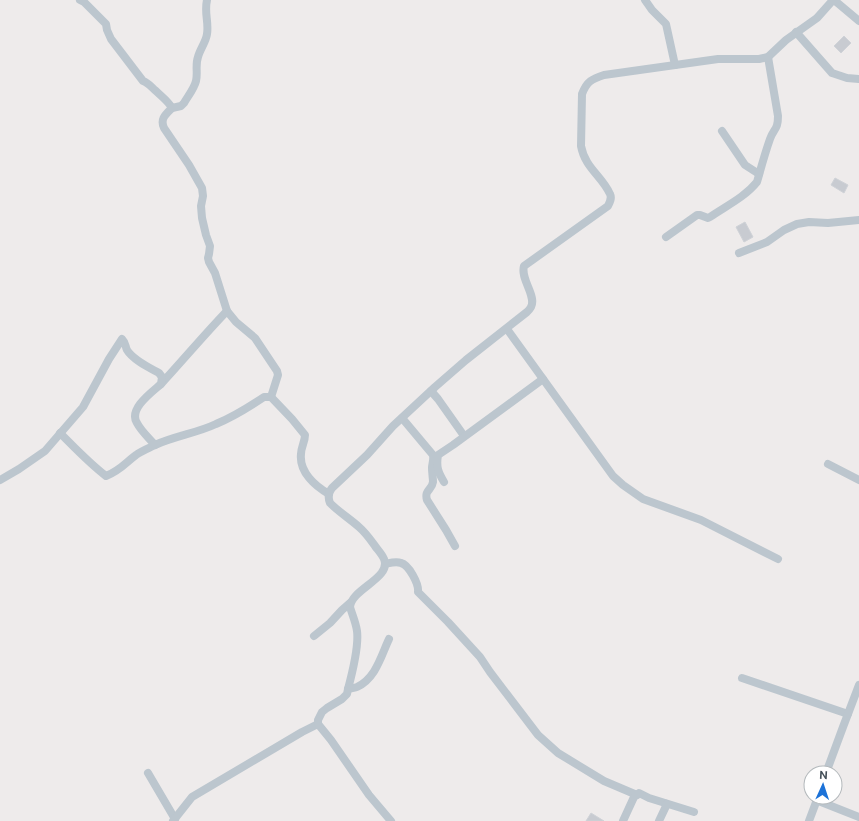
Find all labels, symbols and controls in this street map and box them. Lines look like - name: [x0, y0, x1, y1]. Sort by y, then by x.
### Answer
- north arrow: [803, 765, 843, 805]
- text: N: [819, 769, 828, 781]

